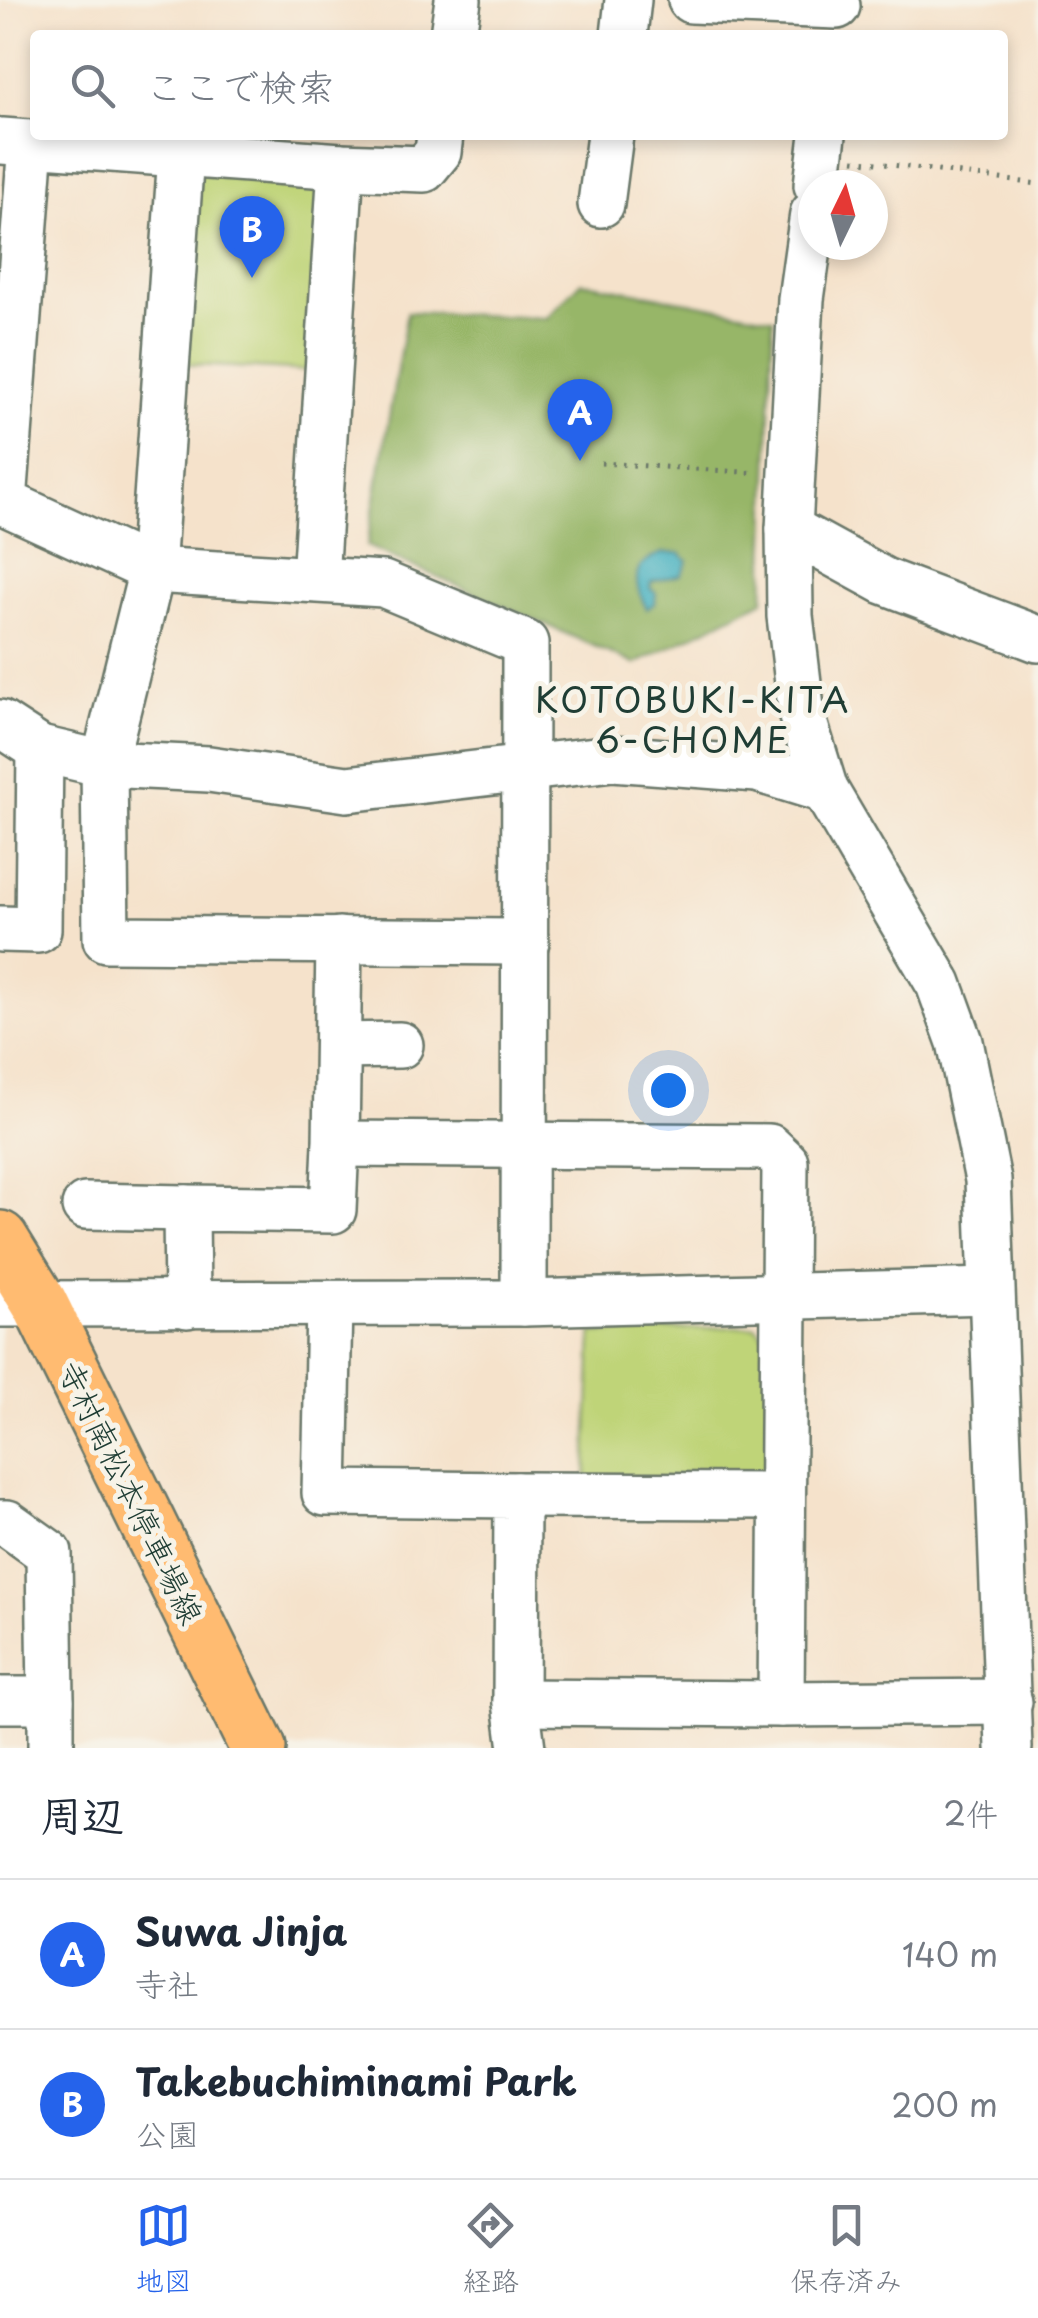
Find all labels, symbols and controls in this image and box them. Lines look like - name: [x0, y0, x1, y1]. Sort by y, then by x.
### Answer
- search box: [30, 30, 1008, 140]
- text: ここで検索: [145, 57, 335, 114]
- icon: search: [65, 58, 120, 113]
- north arrow: [798, 170, 888, 260]
- pin: B: [220, 196, 284, 278]
- pin: A: [548, 378, 612, 461]
- district label: KOTOBUKI-KITA 6-CHOME: [535, 672, 851, 765]
- your location: [643, 1065, 694, 1116]
- street label: 寺村南松本停車場線: [47, 1352, 217, 1632]
- text: 周辺: [40, 1782, 124, 1845]
- text: 2件: [943, 1789, 998, 1837]
- text: Suwa Jinja: [135, 1902, 347, 1959]
- text: A: [60, 1930, 85, 1978]
- text: 140 m: [902, 1930, 998, 1978]
- text: 寺社: [135, 1959, 199, 2007]
- text: Takebuchiminami Park: [135, 2052, 577, 2109]
- text: B: [62, 2080, 83, 2128]
- text: 200 m: [891, 2080, 998, 2128]
- text: 公園: [135, 2109, 199, 2157]
- tab: 地図: [136, 2198, 192, 2301]
- tab: 経路: [463, 2198, 519, 2301]
- tab: 保存済み: [790, 2198, 902, 2301]

